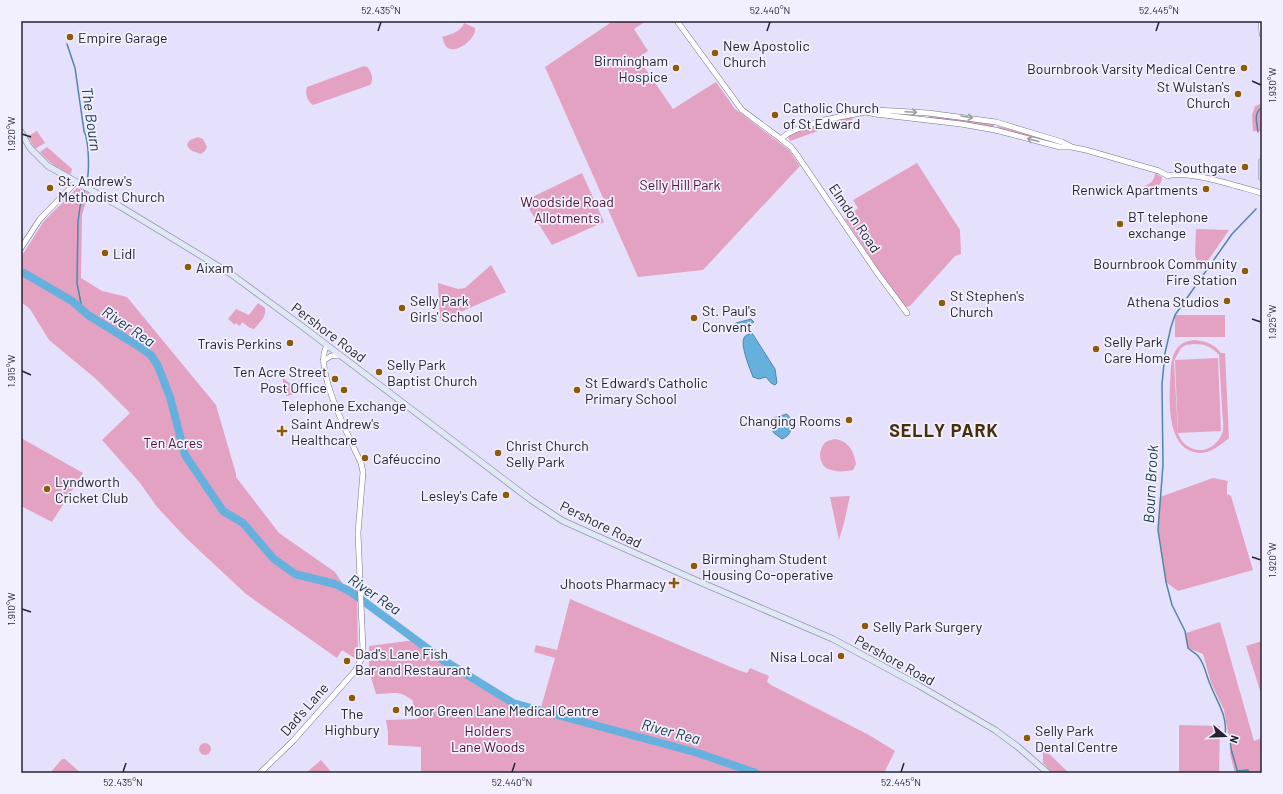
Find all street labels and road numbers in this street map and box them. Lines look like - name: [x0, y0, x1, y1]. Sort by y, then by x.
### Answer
- street label: Elmdon Road: [826, 180, 884, 256]
- street label: Pershore Road: [289, 299, 369, 365]
- street label: Pershore Road: [557, 497, 645, 551]
- street label: Pershore Road: [852, 631, 938, 689]
- street label: Dad's Lane: [276, 679, 332, 739]

